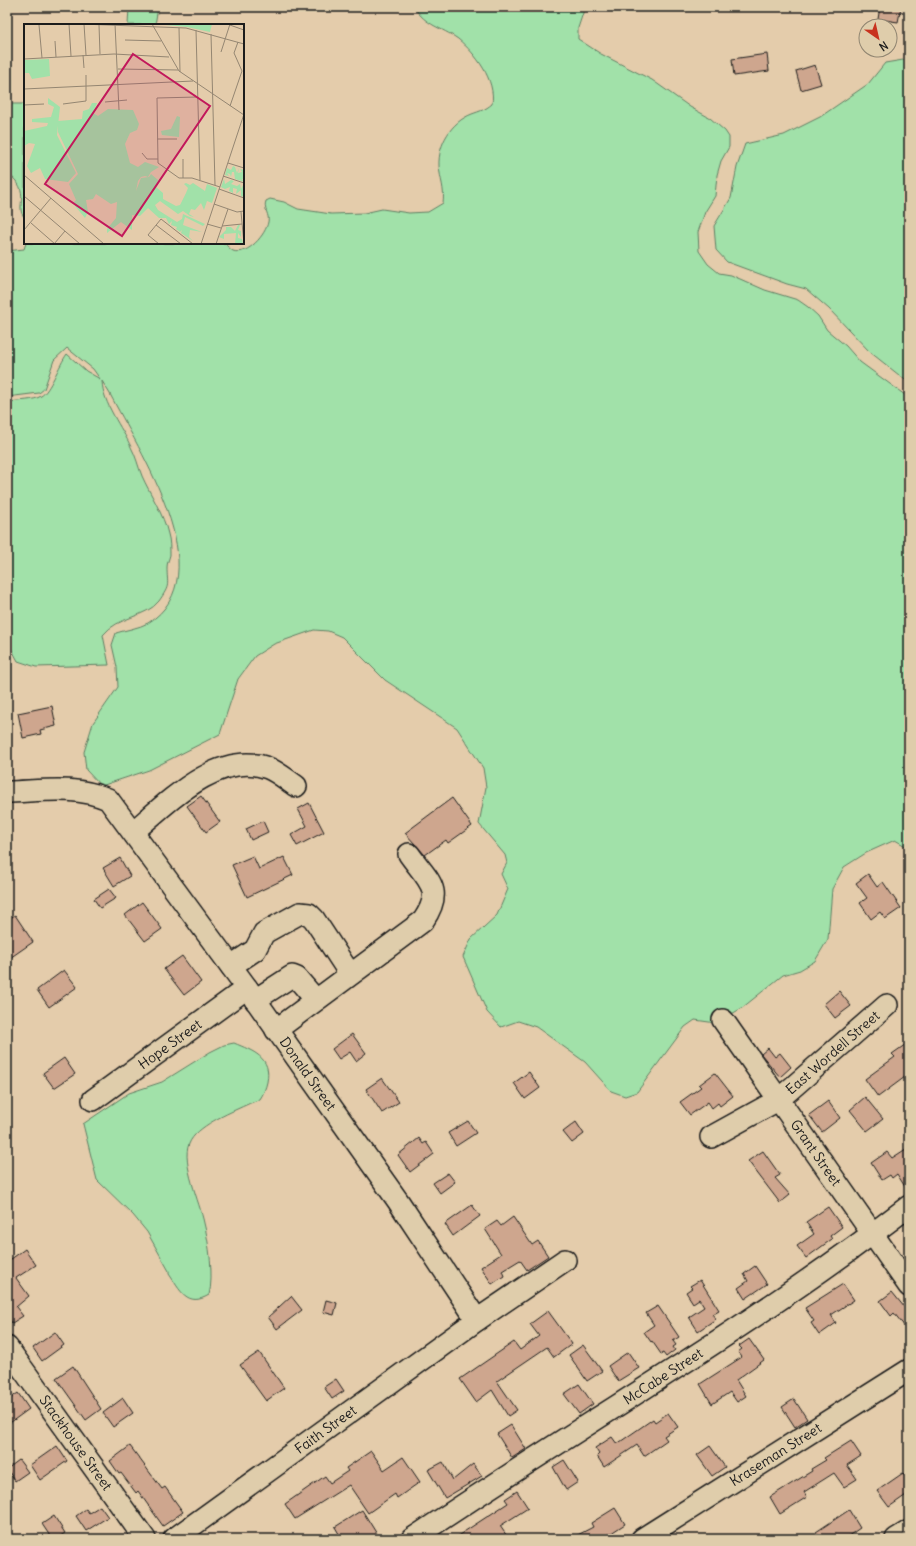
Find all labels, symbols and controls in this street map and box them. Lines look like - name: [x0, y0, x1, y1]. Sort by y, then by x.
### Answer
- north arrow: [858, 18, 898, 58]
- inset map: [24, 24, 244, 244]
- text: N: [877, 38, 891, 54]
- street label: East Wordell Street: [782, 1006, 884, 1098]
- street label: Hope Street: [135, 1015, 205, 1073]
- street label: Donald Street: [276, 1034, 340, 1114]
- street label: Grant Street: [786, 1116, 845, 1190]
- street label: McCabe Street: [620, 1344, 706, 1409]
- street label: Stackhouse Street: [36, 1392, 116, 1494]
- street label: Faith Street: [291, 1401, 360, 1458]
- street label: Kraseman Street: [726, 1419, 825, 1490]

